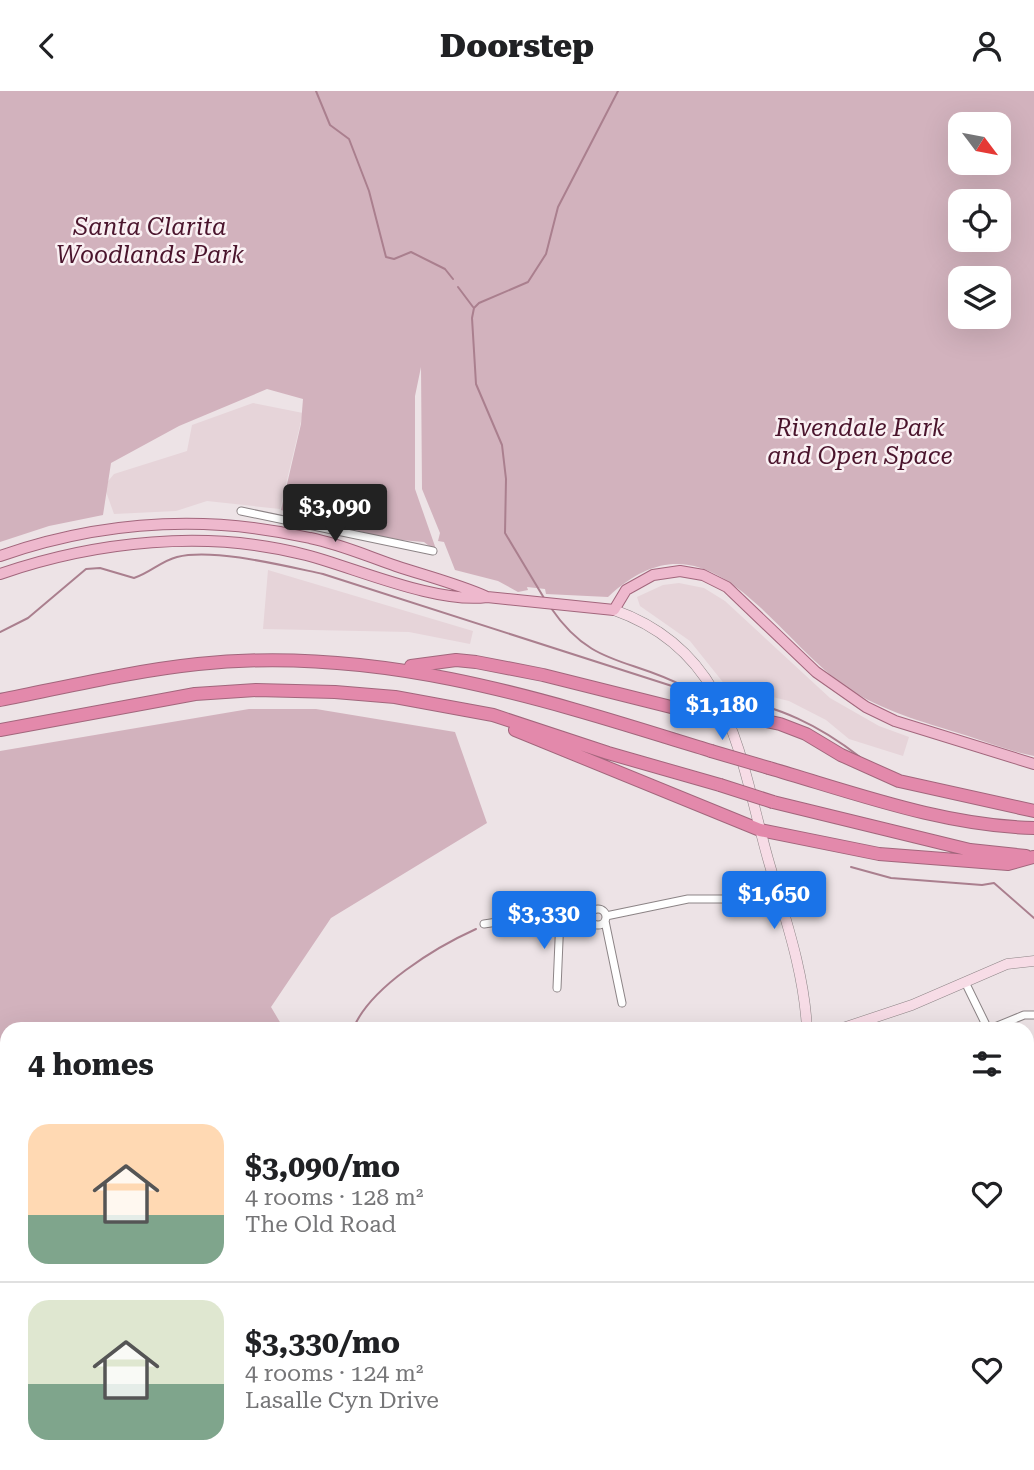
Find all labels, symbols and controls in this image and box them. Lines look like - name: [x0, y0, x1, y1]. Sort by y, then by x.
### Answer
- icon: back: [28, 27, 66, 65]
- text: Doorstep: [440, 27, 594, 65]
- icon: person: [968, 27, 1006, 65]
- north arrow: [948, 112, 1012, 175]
- map controls: [948, 112, 1011, 329]
- button: locate: [948, 189, 1011, 252]
- park label: Santa Clarita Woodlands Park: [56, 213, 244, 269]
- button: layers: [948, 266, 1011, 329]
- park label: Rivendale Park and Open Space: [767, 414, 953, 470]
- pin: $3,090: [278, 484, 392, 544]
- text: $3,090: [299, 493, 371, 520]
- pin: $1,180: [665, 683, 779, 742]
- text: $1,180: [686, 691, 758, 718]
- pin: $1,650: [717, 871, 831, 931]
- text: $1,650: [738, 880, 810, 907]
- pin: $3,330: [487, 891, 601, 951]
- text: $3,330: [508, 900, 580, 927]
- icon: filters: [968, 1045, 1006, 1083]
- text: 4 homes: [28, 1047, 154, 1082]
- text: $3,090/mo: [245, 1149, 400, 1184]
- icon: home: [84, 1152, 168, 1236]
- icon: heart: [968, 1175, 1006, 1213]
- text: 4 rooms · 128 m²: [245, 1184, 423, 1211]
- text: The Old Road: [245, 1211, 396, 1238]
- text: $3,330/mo: [245, 1325, 400, 1360]
- icon: home: [84, 1328, 168, 1412]
- icon: heart: [968, 1351, 1006, 1389]
- text: 4 rooms · 124 m²: [245, 1360, 423, 1387]
- text: Lasalle Cyn Drive: [245, 1387, 439, 1414]

